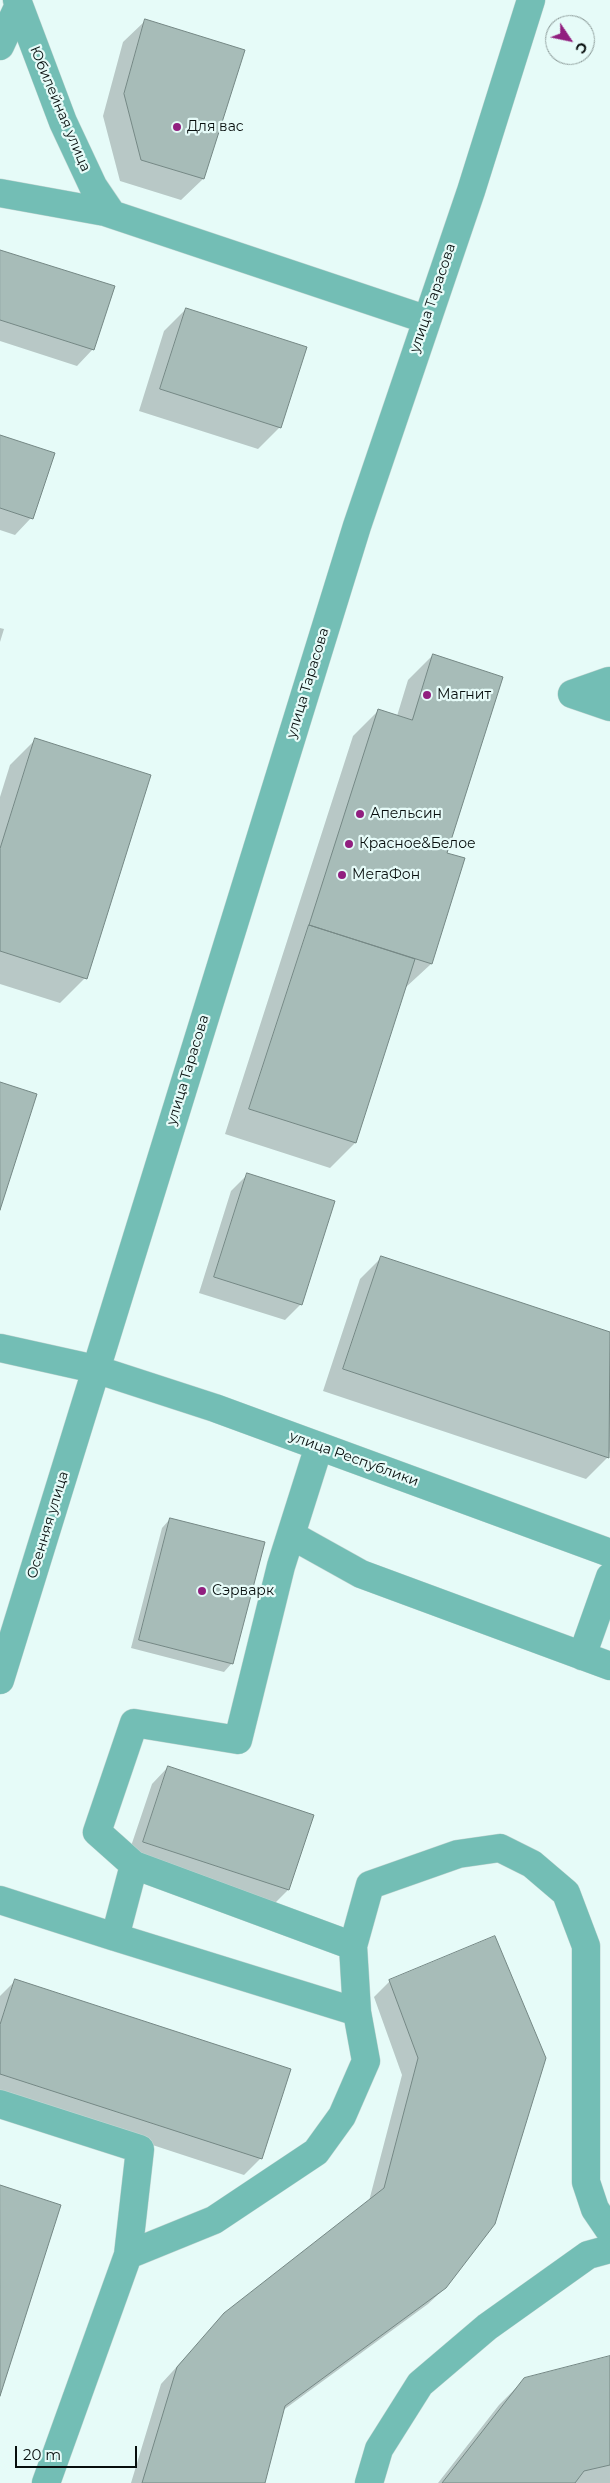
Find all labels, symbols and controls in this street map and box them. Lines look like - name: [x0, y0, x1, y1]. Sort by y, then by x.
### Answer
- north arrow: [545, 15, 595, 65]
- text: С: [571, 39, 592, 57]
- street label: Юбилейная улица: [26, 44, 94, 174]
- place label: Для вас: [187, 119, 244, 135]
- marker: Для вас: [171, 121, 183, 133]
- street label: улица Тарасова: [406, 241, 460, 355]
- street label: улица Тарасова: [283, 626, 333, 740]
- place label: Магнит: [437, 687, 491, 703]
- marker: Магнит: [421, 689, 433, 701]
- place label: Апельсин: [370, 806, 442, 822]
- marker: Апельсин: [354, 808, 366, 820]
- place label: Красное&Белое: [359, 836, 476, 852]
- marker: Красное&Белое: [343, 838, 355, 850]
- place label: МегаФон: [352, 867, 420, 883]
- marker: МегаФон: [336, 869, 348, 881]
- street label: улица Тарасова: [163, 1013, 213, 1127]
- street label: улица Республики: [287, 1428, 421, 1490]
- street label: Осенняя улица: [24, 1469, 72, 1581]
- place label: Сэрварк: [212, 1583, 274, 1599]
- marker: Сэрварк: [196, 1585, 208, 1597]
- scale bar: [18, 2436, 140, 2468]
- text: 20 m: [23, 2445, 61, 2464]

